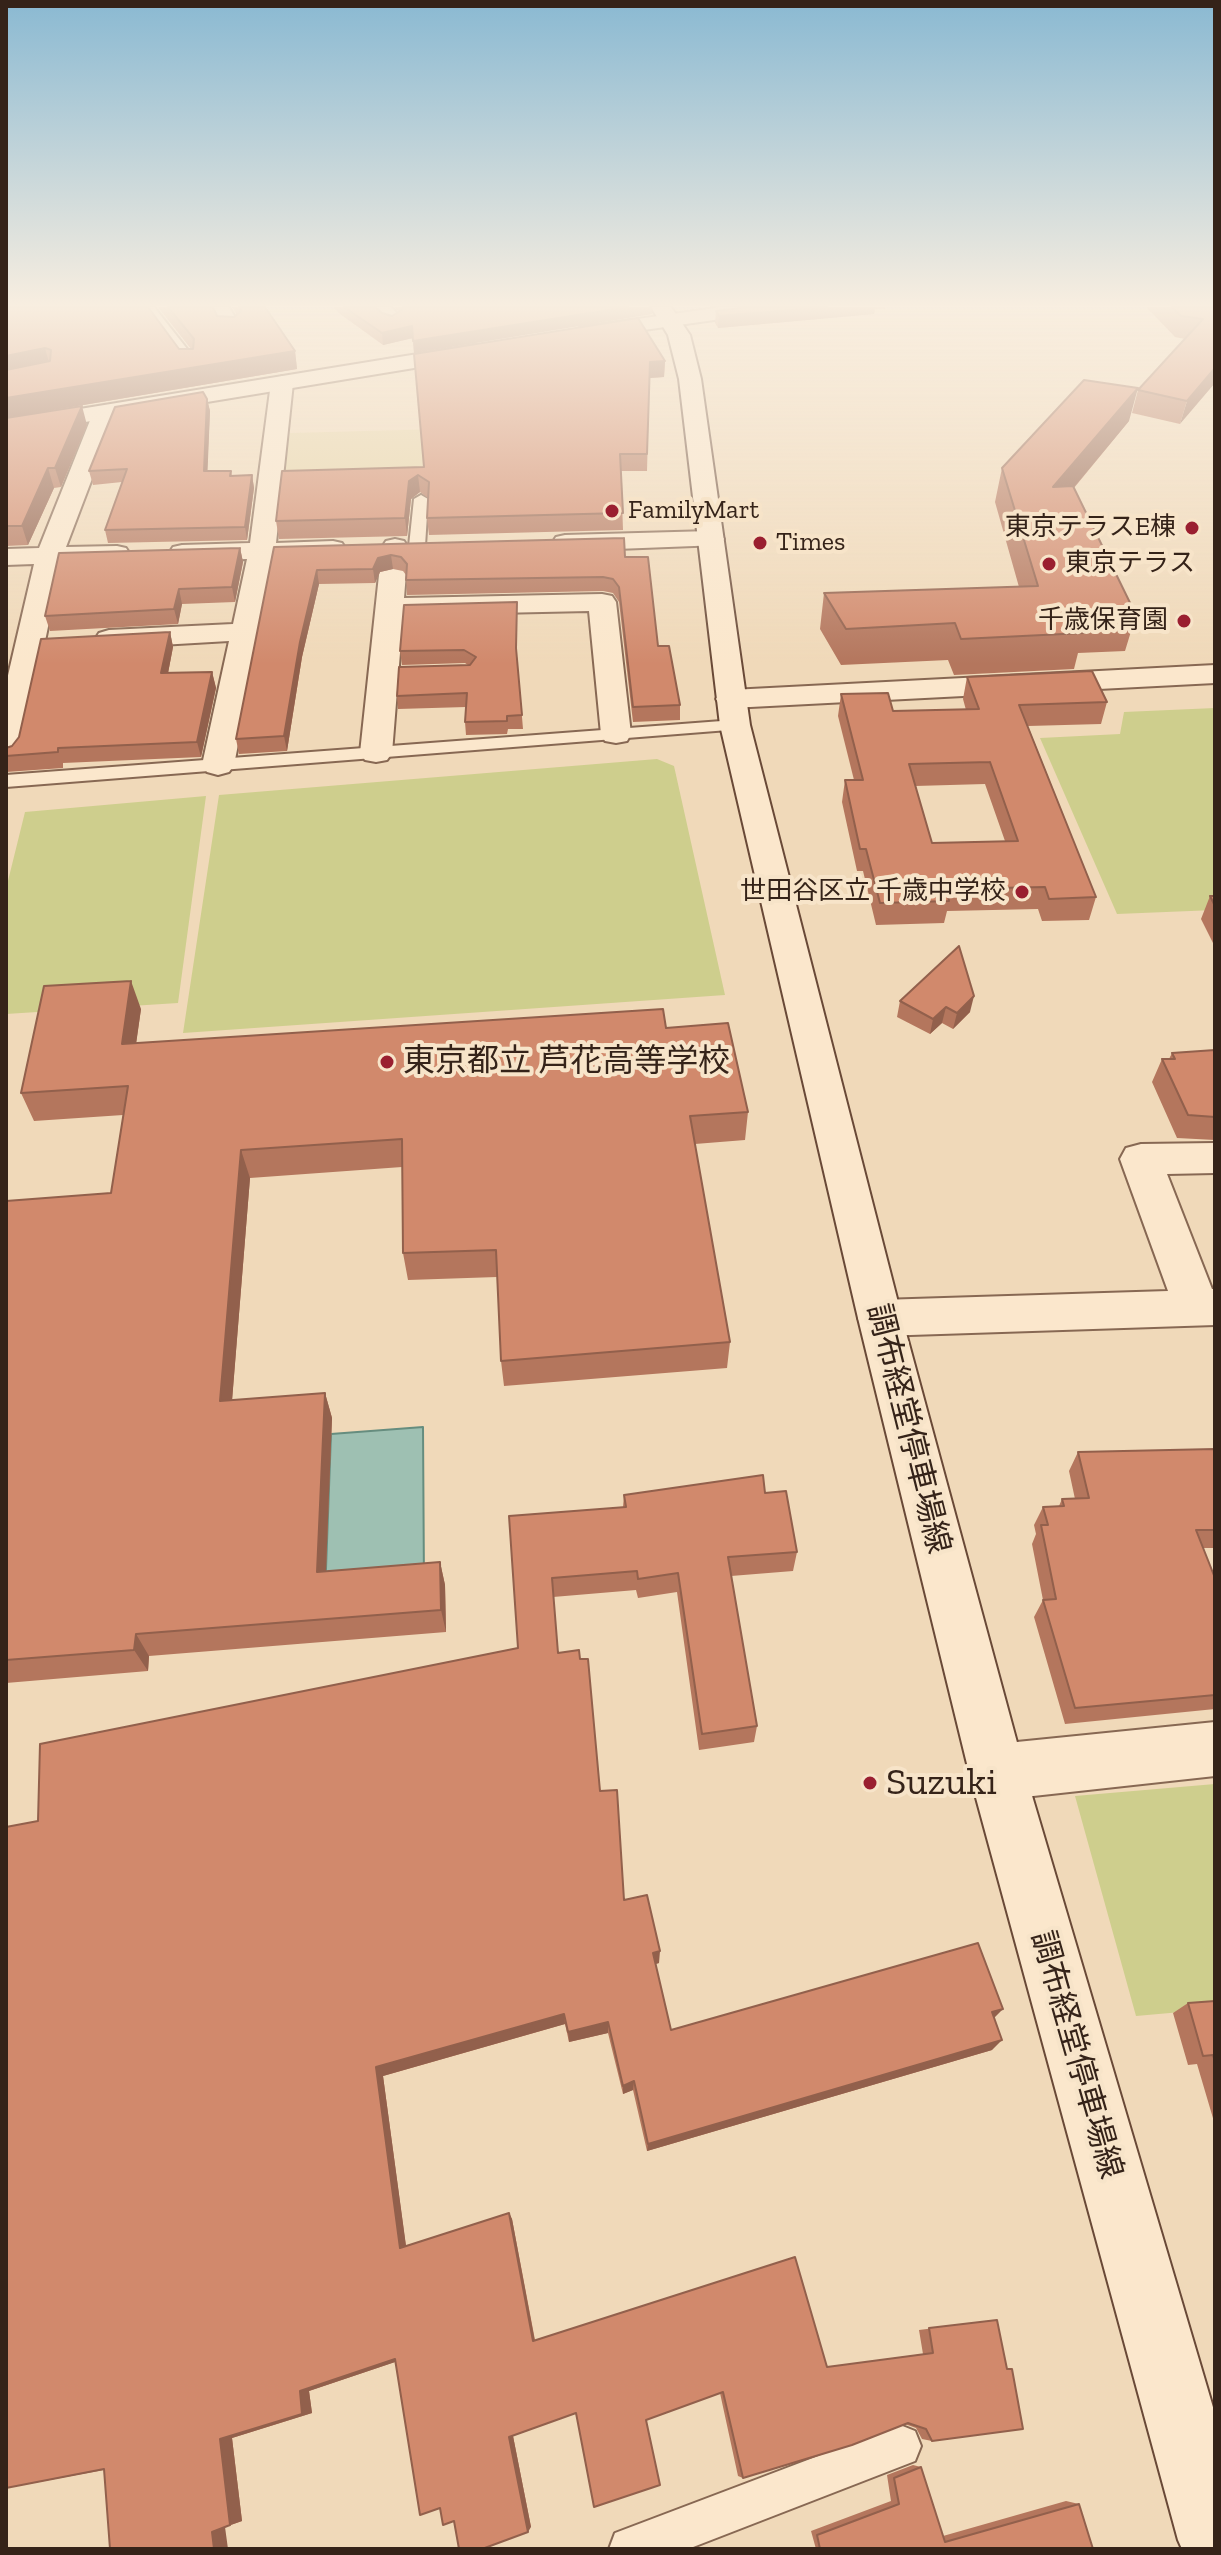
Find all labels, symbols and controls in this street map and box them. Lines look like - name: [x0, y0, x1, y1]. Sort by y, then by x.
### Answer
- place label: FamilyMart: [628, 495, 759, 527]
- marker: FamilyMart: [603, 502, 621, 520]
- place label: 東京テラスE棟: [1005, 512, 1176, 544]
- marker: 東京テラスE棟: [1183, 519, 1201, 537]
- place label: Times: [776, 527, 845, 559]
- marker: Times: [751, 534, 769, 552]
- place label: 東京テラス: [1065, 548, 1195, 580]
- marker: 東京テラス: [1040, 555, 1058, 573]
- place label: 千歳保育園: [1038, 605, 1168, 637]
- marker: 千歳保育園: [1175, 612, 1193, 630]
- place label: 世田谷区立 千歳中学校: [740, 876, 1006, 908]
- marker: 世田谷区立 千歳中学校: [1013, 883, 1031, 901]
- place label: 東京都立 芦花高等学校: [403, 1043, 730, 1081]
- marker: 東京都立 芦花高等学校: [378, 1053, 396, 1071]
- street label: 調布経堂停車場線: [858, 1300, 958, 1558]
- place label: Suzuki: [886, 1760, 997, 1806]
- marker: Suzuki: [861, 1774, 879, 1792]
- street label: 調布経堂停車場線: [1022, 1927, 1130, 2183]

